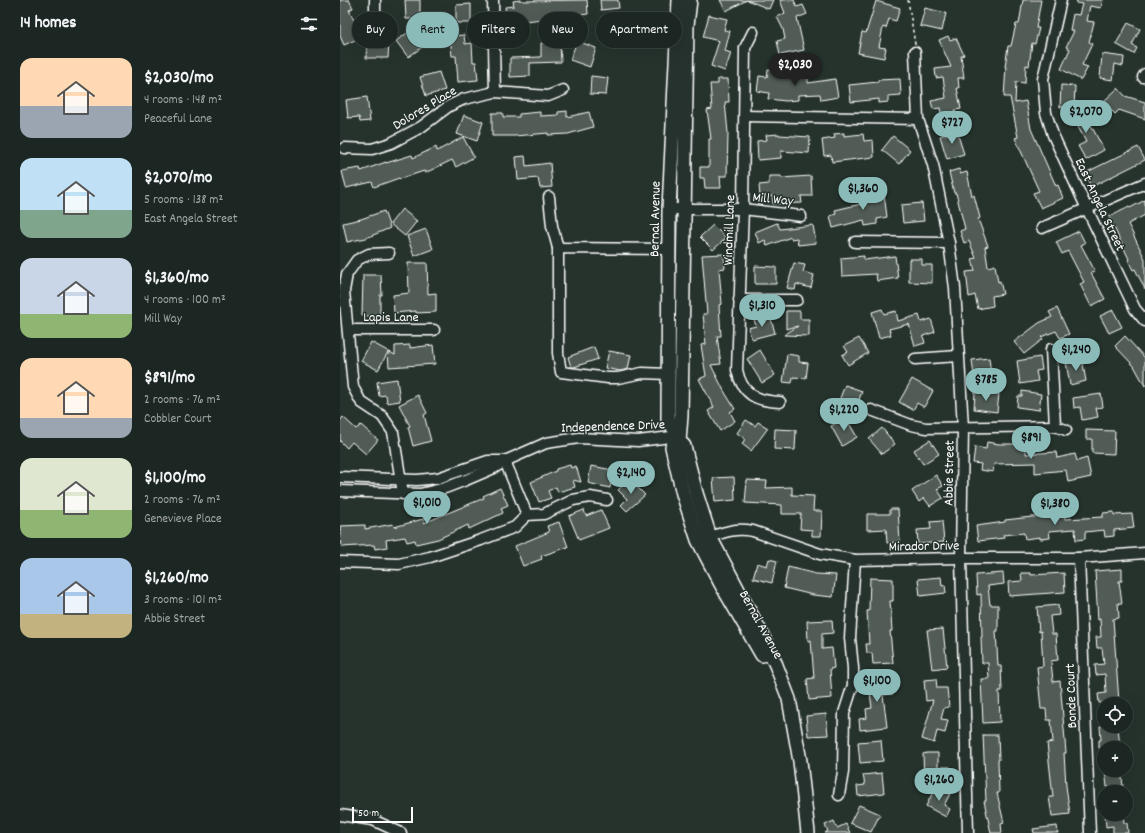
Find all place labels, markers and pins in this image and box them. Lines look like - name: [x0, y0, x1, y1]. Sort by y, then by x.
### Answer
- pin: $2,030: [762, 53, 828, 87]
- pin: $2,070: [1053, 100, 1119, 134]
- pin: $727: [928, 111, 976, 145]
- pin: $1,360: [830, 177, 896, 211]
- pin: $1,310: [729, 294, 795, 328]
- pin: $1,240: [1043, 338, 1109, 372]
- pin: $785: [962, 368, 1010, 402]
- pin: $1,220: [811, 398, 877, 432]
- pin: $891: [1007, 426, 1055, 460]
- pin: $2,140: [598, 461, 664, 495]
- pin: $1,010: [394, 491, 460, 525]
- pin: $1,380: [1022, 492, 1088, 526]
- pin: $1,100: [844, 669, 910, 703]
- pin: $1,260: [906, 768, 972, 802]

